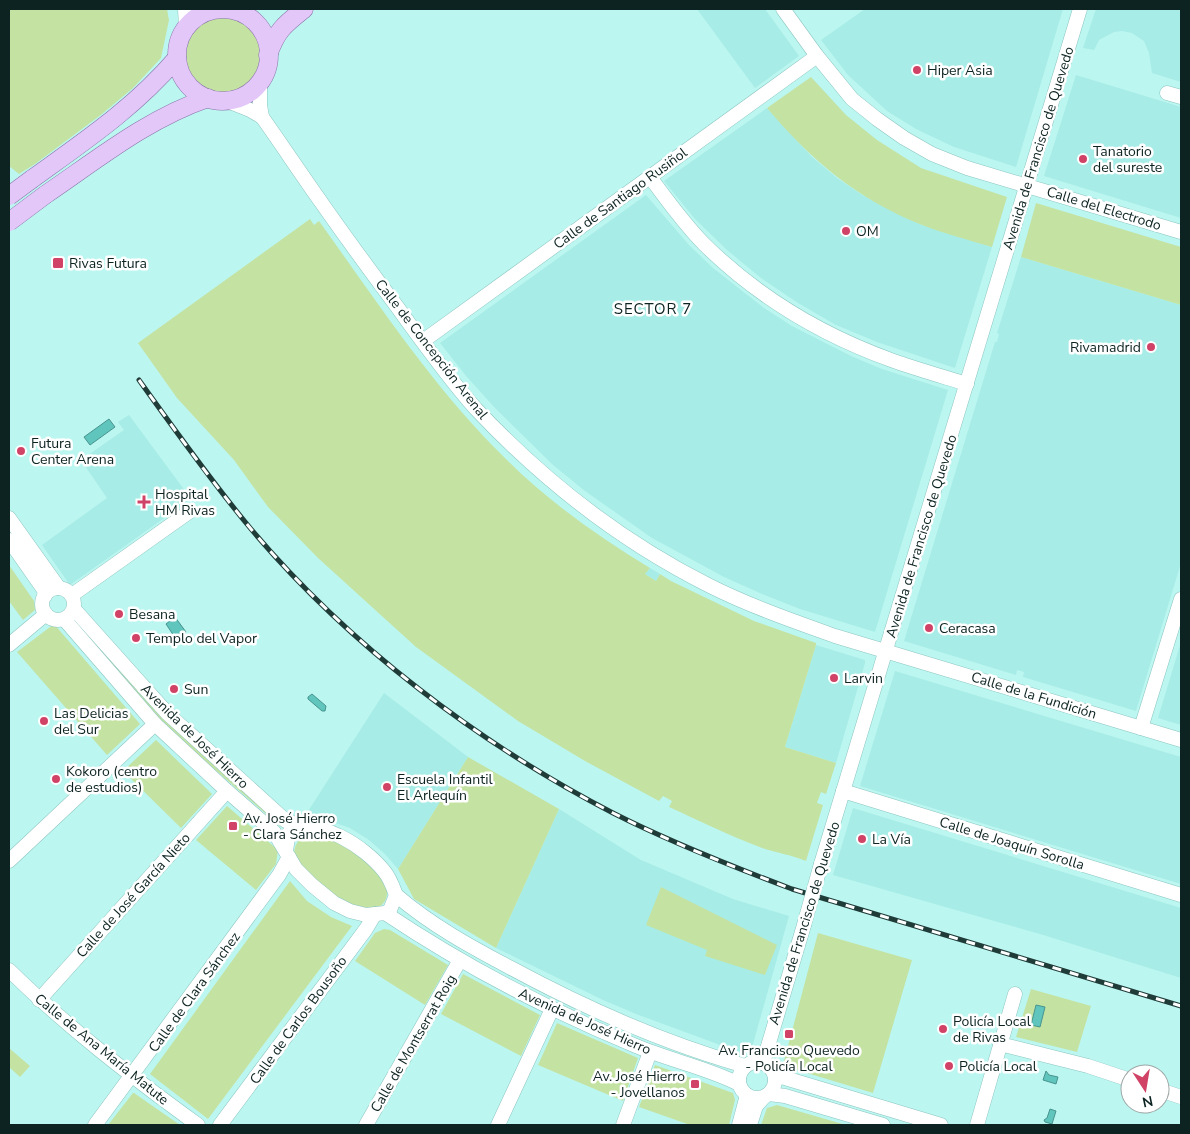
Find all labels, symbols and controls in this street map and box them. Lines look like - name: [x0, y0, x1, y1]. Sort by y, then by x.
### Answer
- street label: Avenida de Francisco de Quevedo: [998, 44, 1079, 252]
- place label: Hiper Asia: [927, 61, 993, 80]
- marker: Hiper Asia: [911, 64, 923, 76]
- place label: Tanatorio del sureste: [1093, 142, 1162, 177]
- street label: Calle de Santiago Rusiñol: [549, 143, 692, 253]
- marker: Tanatorio del sureste: [1077, 153, 1089, 165]
- street label: Calle del Electrodo: [1044, 182, 1164, 235]
- place label: OM: [856, 222, 879, 241]
- marker: OM: [840, 225, 852, 237]
- place label: Rivas Futura: [69, 254, 147, 273]
- marker: Rivas Futura: [51, 256, 65, 270]
- street label: Calle de Concepción Arenal: [371, 275, 493, 424]
- district label: SECTOR 7: [614, 299, 692, 319]
- place label: Rivamadrid: [1070, 338, 1141, 357]
- marker: Rivamadrid: [1145, 341, 1157, 353]
- street label: Avenida de Francisco de Quevedo: [881, 432, 962, 640]
- place label: Futura Center Arena: [31, 434, 114, 469]
- marker: Futura Center Arena: [15, 445, 27, 457]
- place label: Hospital HM Rivas: [155, 485, 215, 520]
- marker: Hospital HM Rivas: [137, 495, 151, 509]
- place label: Besana: [129, 605, 175, 624]
- marker: Besana: [113, 608, 125, 620]
- place label: Ceracasa: [939, 619, 996, 638]
- marker: Ceracasa: [923, 622, 935, 634]
- place label: Templo del Vapor: [146, 629, 257, 648]
- marker: Templo del Vapor: [130, 632, 142, 644]
- street label: Calle de la Fundición: [969, 667, 1099, 724]
- place label: Larvin: [844, 669, 883, 688]
- marker: Larvin: [828, 672, 840, 684]
- street label: Avenida de José Hierro: [137, 680, 253, 793]
- place label: Sun: [184, 680, 208, 699]
- marker: Sun: [168, 683, 180, 695]
- place label: Las Delicias del Sur: [54, 704, 129, 739]
- marker: Las Delicias del Sur: [38, 715, 50, 727]
- place label: Kokoro (centro de estudios): [66, 762, 157, 797]
- place label: Escuela Infantil El Arlequín: [397, 770, 493, 805]
- marker: Kokoro (centro de estudios): [50, 773, 62, 785]
- marker: Escuela Infantil El Arlequín: [381, 781, 393, 793]
- place label: Av. José Hierro - Clara Sánchez: [243, 809, 342, 844]
- street label: Calle de Joaquín Sorolla: [937, 812, 1087, 875]
- street label: Avenida de Francisco de Quevedo: [764, 819, 845, 1027]
- marker: Av. José Hierro - Clara Sánchez: [227, 820, 239, 832]
- street label: Calle de José García Nieto: [72, 829, 195, 962]
- place label: La Vía: [872, 830, 911, 849]
- marker: La Vía: [856, 833, 868, 845]
- street label: Calle de Clara Sánchez: [144, 928, 245, 1056]
- street label: Calle de Carlos Bousoño: [245, 952, 352, 1088]
- street label: Calle de Montserrat Roig: [366, 971, 461, 1116]
- street label: Avenida de José Hierro: [516, 984, 654, 1059]
- street label: Calle de Ana María Matute: [31, 989, 173, 1109]
- place label: Policía Local de Rivas: [953, 1012, 1032, 1047]
- marker: Policía Local de Rivas: [937, 1023, 949, 1035]
- marker: Av. Francisco Quevedo - Policía Local: [783, 1028, 795, 1040]
- place label: Av. Francisco Quevedo - Policía Local: [718, 1041, 860, 1076]
- place label: Policía Local: [959, 1057, 1038, 1076]
- marker: Policía Local: [943, 1060, 955, 1072]
- north arrow: [1120, 1064, 1170, 1114]
- place label: Av. José Hierro - Jovellanos: [593, 1067, 685, 1102]
- marker: Av. José Hierro - Jovellanos: [689, 1078, 701, 1090]
- text: N: [1140, 1091, 1155, 1112]

